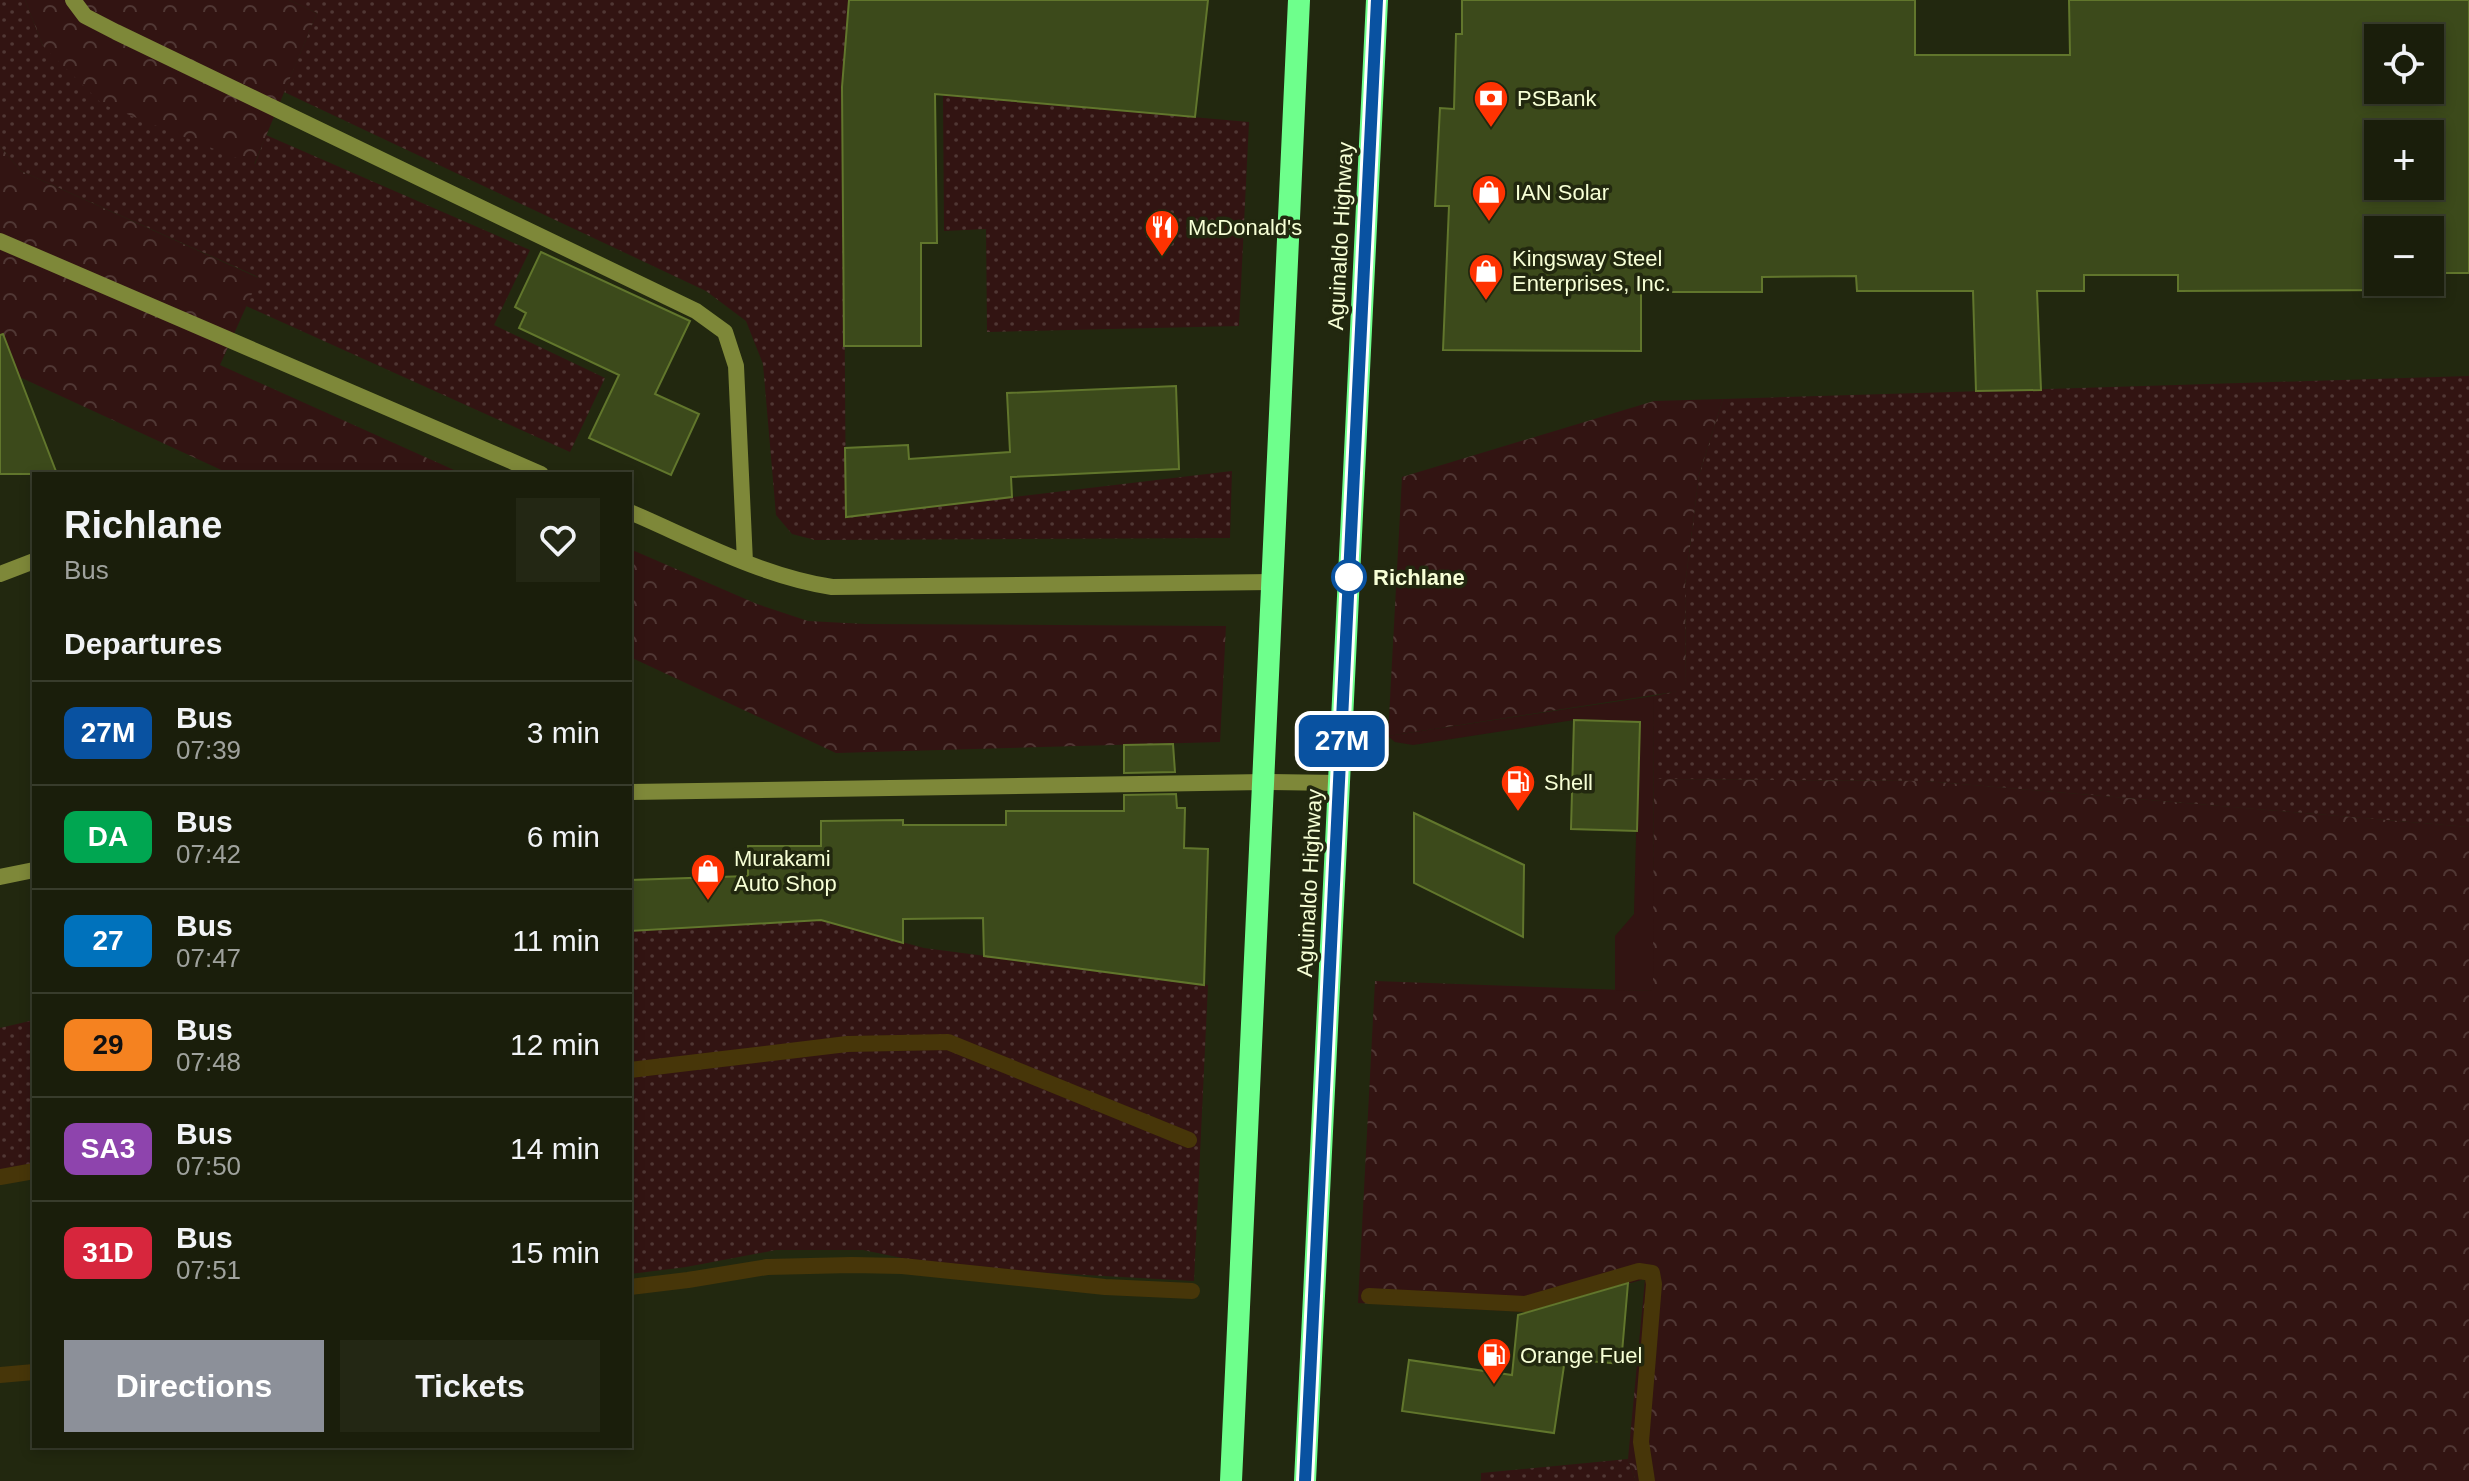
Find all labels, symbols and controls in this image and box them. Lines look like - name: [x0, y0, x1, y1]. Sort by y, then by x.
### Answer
- map controls: [2364, 24, 2444, 296]
- button: locate: [2364, 24, 2444, 104]
- bank icon: PSBank: [1472, 79, 1510, 129]
- place label: PSBank: [1517, 86, 1597, 111]
- button: +: [2364, 120, 2444, 200]
- street label: Aguinaldo Highway: [1323, 141, 1358, 331]
- shop icon: IAN Solar: [1470, 173, 1508, 223]
- place label: IAN Solar: [1515, 180, 1609, 205]
- restaurant icon: McDonald's: [1143, 208, 1181, 258]
- place label: McDonald's: [1188, 215, 1302, 240]
- button: −: [2364, 216, 2444, 296]
- place label: Kingsway Steel Enterprises, Inc.: [1512, 246, 1671, 296]
- shop icon: Kingsway Steel Enterprises, Inc.: [1467, 252, 1505, 302]
- button: heart: [516, 498, 600, 582]
- text: Richlane: [64, 504, 222, 546]
- text: Bus: [64, 555, 109, 585]
- marker: Richlane: [1332, 560, 1366, 594]
- place label: Richlane: [1373, 565, 1465, 590]
- text: Departures: [64, 627, 222, 660]
- text: Bus: [176, 701, 233, 734]
- line badge: 27M: [1296, 715, 1388, 767]
- text: 3 min: [527, 716, 600, 749]
- text: 27M: [81, 717, 135, 748]
- text: 27M: [1315, 725, 1369, 756]
- text: 07:39: [176, 735, 241, 765]
- fuel station icon: Shell: [1499, 763, 1537, 813]
- place label: Shell: [1544, 770, 1593, 795]
- street label: Aguinaldo Highway: [1292, 788, 1327, 978]
- text: Bus: [176, 805, 233, 838]
- text: 6 min: [527, 820, 600, 853]
- text: DA: [88, 821, 128, 852]
- text: 07:42: [176, 839, 241, 869]
- place label: Murakami Auto Shop: [734, 846, 837, 896]
- shop icon: Murakami Auto Shop: [689, 852, 727, 902]
- text: Bus: [176, 909, 233, 942]
- text: 11 min: [512, 924, 600, 957]
- text: 27: [92, 925, 124, 956]
- text: 07:47: [176, 943, 241, 973]
- text: Bus: [176, 1013, 233, 1046]
- text: 12 min: [510, 1028, 600, 1061]
- text: 29: [92, 1029, 124, 1060]
- text: 07:48: [176, 1047, 241, 1077]
- text: Bus: [176, 1117, 233, 1150]
- text: 14 min: [510, 1132, 600, 1165]
- text: SA3: [81, 1133, 135, 1164]
- text: 07:50: [176, 1151, 241, 1181]
- text: Bus: [176, 1221, 233, 1254]
- text: 15 min: [510, 1236, 600, 1269]
- text: 31D: [82, 1237, 134, 1268]
- text: 07:51: [176, 1255, 241, 1285]
- fuel station icon: Orange Fuel: [1475, 1336, 1513, 1386]
- button: Directions: [64, 1340, 324, 1432]
- button: Tickets: [340, 1340, 600, 1432]
- place label: Orange Fuel: [1520, 1343, 1642, 1368]

